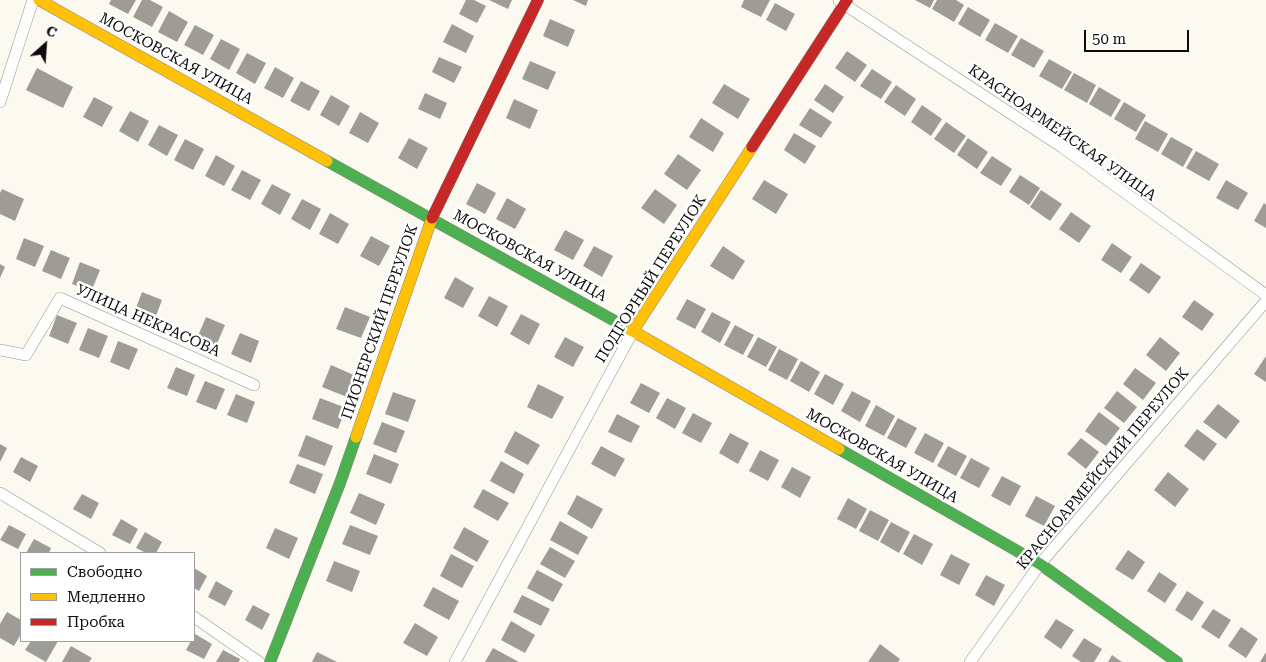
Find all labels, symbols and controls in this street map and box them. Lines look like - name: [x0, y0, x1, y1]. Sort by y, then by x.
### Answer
- street label: МОСКОВСКАЯ УЛИЦА: [96, 9, 256, 109]
- north arrow: [20, 20, 70, 70]
- scale bar: [1086, 20, 1191, 52]
- text: С: [44, 22, 59, 41]
- text: 50 m: [1092, 30, 1126, 48]
- street label: КРАСНОАРМЕЙСКАЯ УЛИЦА: [965, 61, 1159, 205]
- street label: ПОДГОРНЫЙ ПЕРЕУЛОК: [592, 192, 710, 366]
- street label: МОСКОВСКАЯ УЛИЦА: [450, 206, 610, 306]
- street label: ПИОНЕРСКИЙ ПЕРЕУЛОК: [338, 222, 422, 422]
- street label: УЛИЦА НЕКРАСОВА: [73, 281, 223, 361]
- street label: КРАСНОАРМЕЙСКИЙ ПЕРЕУЛОК: [1013, 364, 1193, 574]
- street label: МОСКОВСКАЯ УЛИЦА: [803, 405, 961, 507]
- legend: [20, 552, 195, 642]
- text: Свободно: [67, 563, 142, 581]
- text: Медленно: [67, 588, 146, 606]
- text: Пробка: [67, 613, 125, 631]

